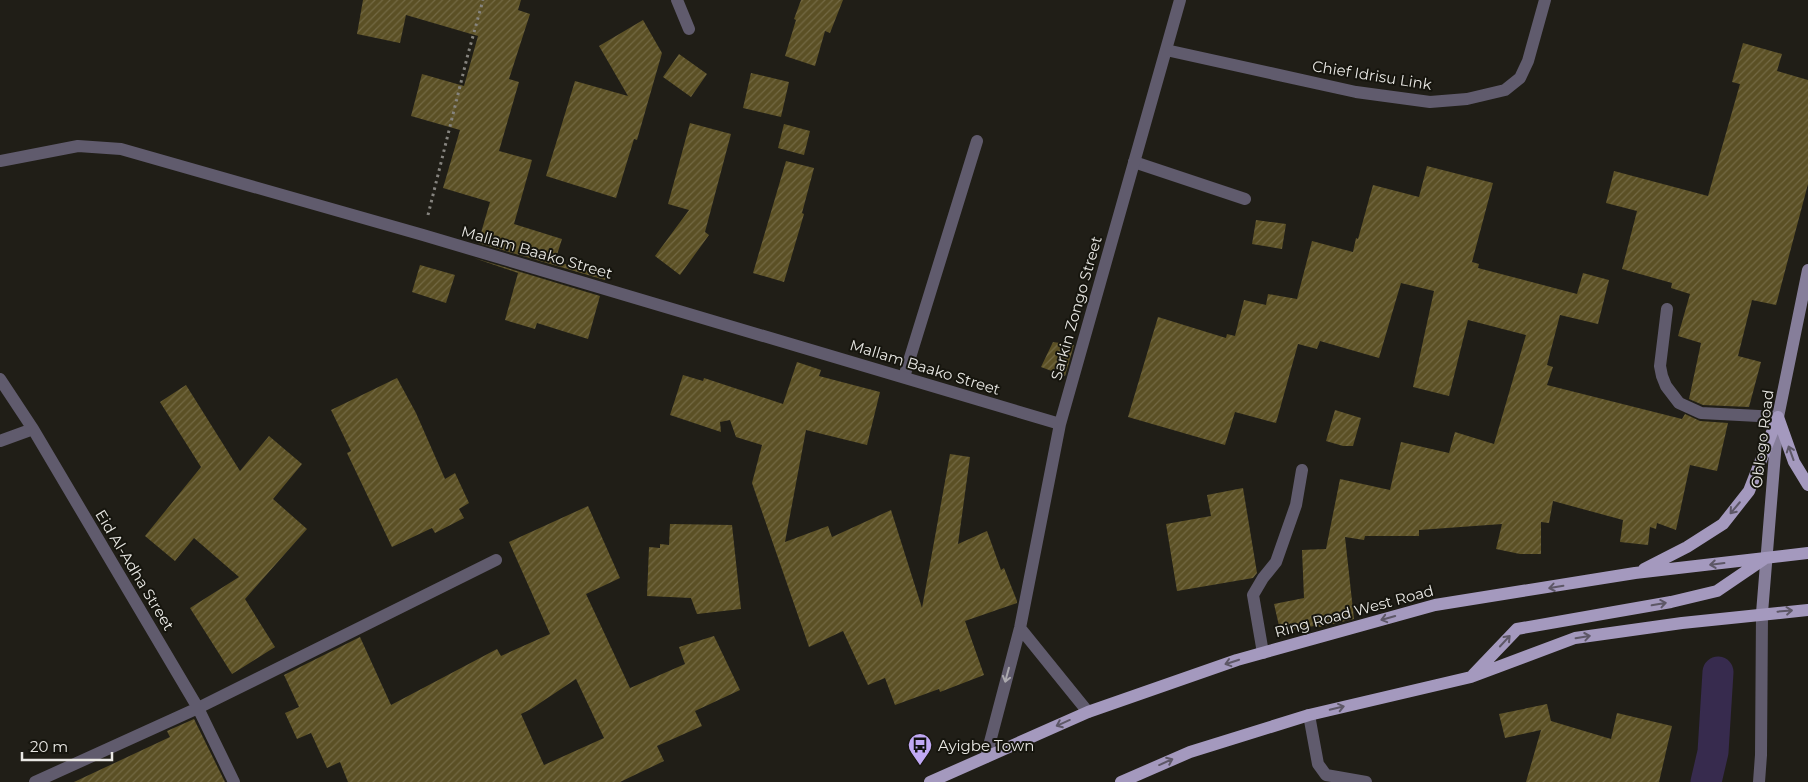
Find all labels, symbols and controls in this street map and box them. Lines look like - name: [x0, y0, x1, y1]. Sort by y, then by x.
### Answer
- street label: Chief Idrisu Link: [1311, 56, 1433, 94]
- street label: Mallam Baako Street: [459, 221, 615, 283]
- street label: Sarkin Zongo Street: [1046, 234, 1106, 382]
- street label: Mallam Baako Street: [847, 335, 1003, 399]
- street label: Oblogo Road: [1747, 389, 1777, 489]
- one-way arrow: [1786, 445, 1795, 461]
- one-way arrow: [1730, 502, 1741, 515]
- street label: Eid Al-Adha Street: [91, 506, 179, 634]
- one-way arrow: [1710, 559, 1726, 569]
- street label: Ring Road West Road: [1272, 581, 1436, 641]
- one-way arrow: [1549, 582, 1565, 592]
- one-way arrow: [1651, 598, 1667, 608]
- one-way arrow: [1777, 607, 1793, 616]
- one-way arrow: [1381, 614, 1397, 623]
- one-way arrow: [1574, 631, 1590, 641]
- one-way arrow: [1499, 635, 1511, 648]
- one-way arrow: [1225, 658, 1240, 667]
- one-way arrow: [1002, 667, 1011, 683]
- one-way arrow: [1329, 703, 1345, 712]
- one-way arrow: [1056, 718, 1071, 728]
- scale bar: [22, 730, 112, 762]
- bus stop icon: Ayigbe Town: [907, 732, 933, 766]
- place label: Ayigbe Town: [938, 736, 1034, 755]
- text: 20 m: [30, 737, 68, 756]
- one-way arrow: [1158, 757, 1173, 766]

